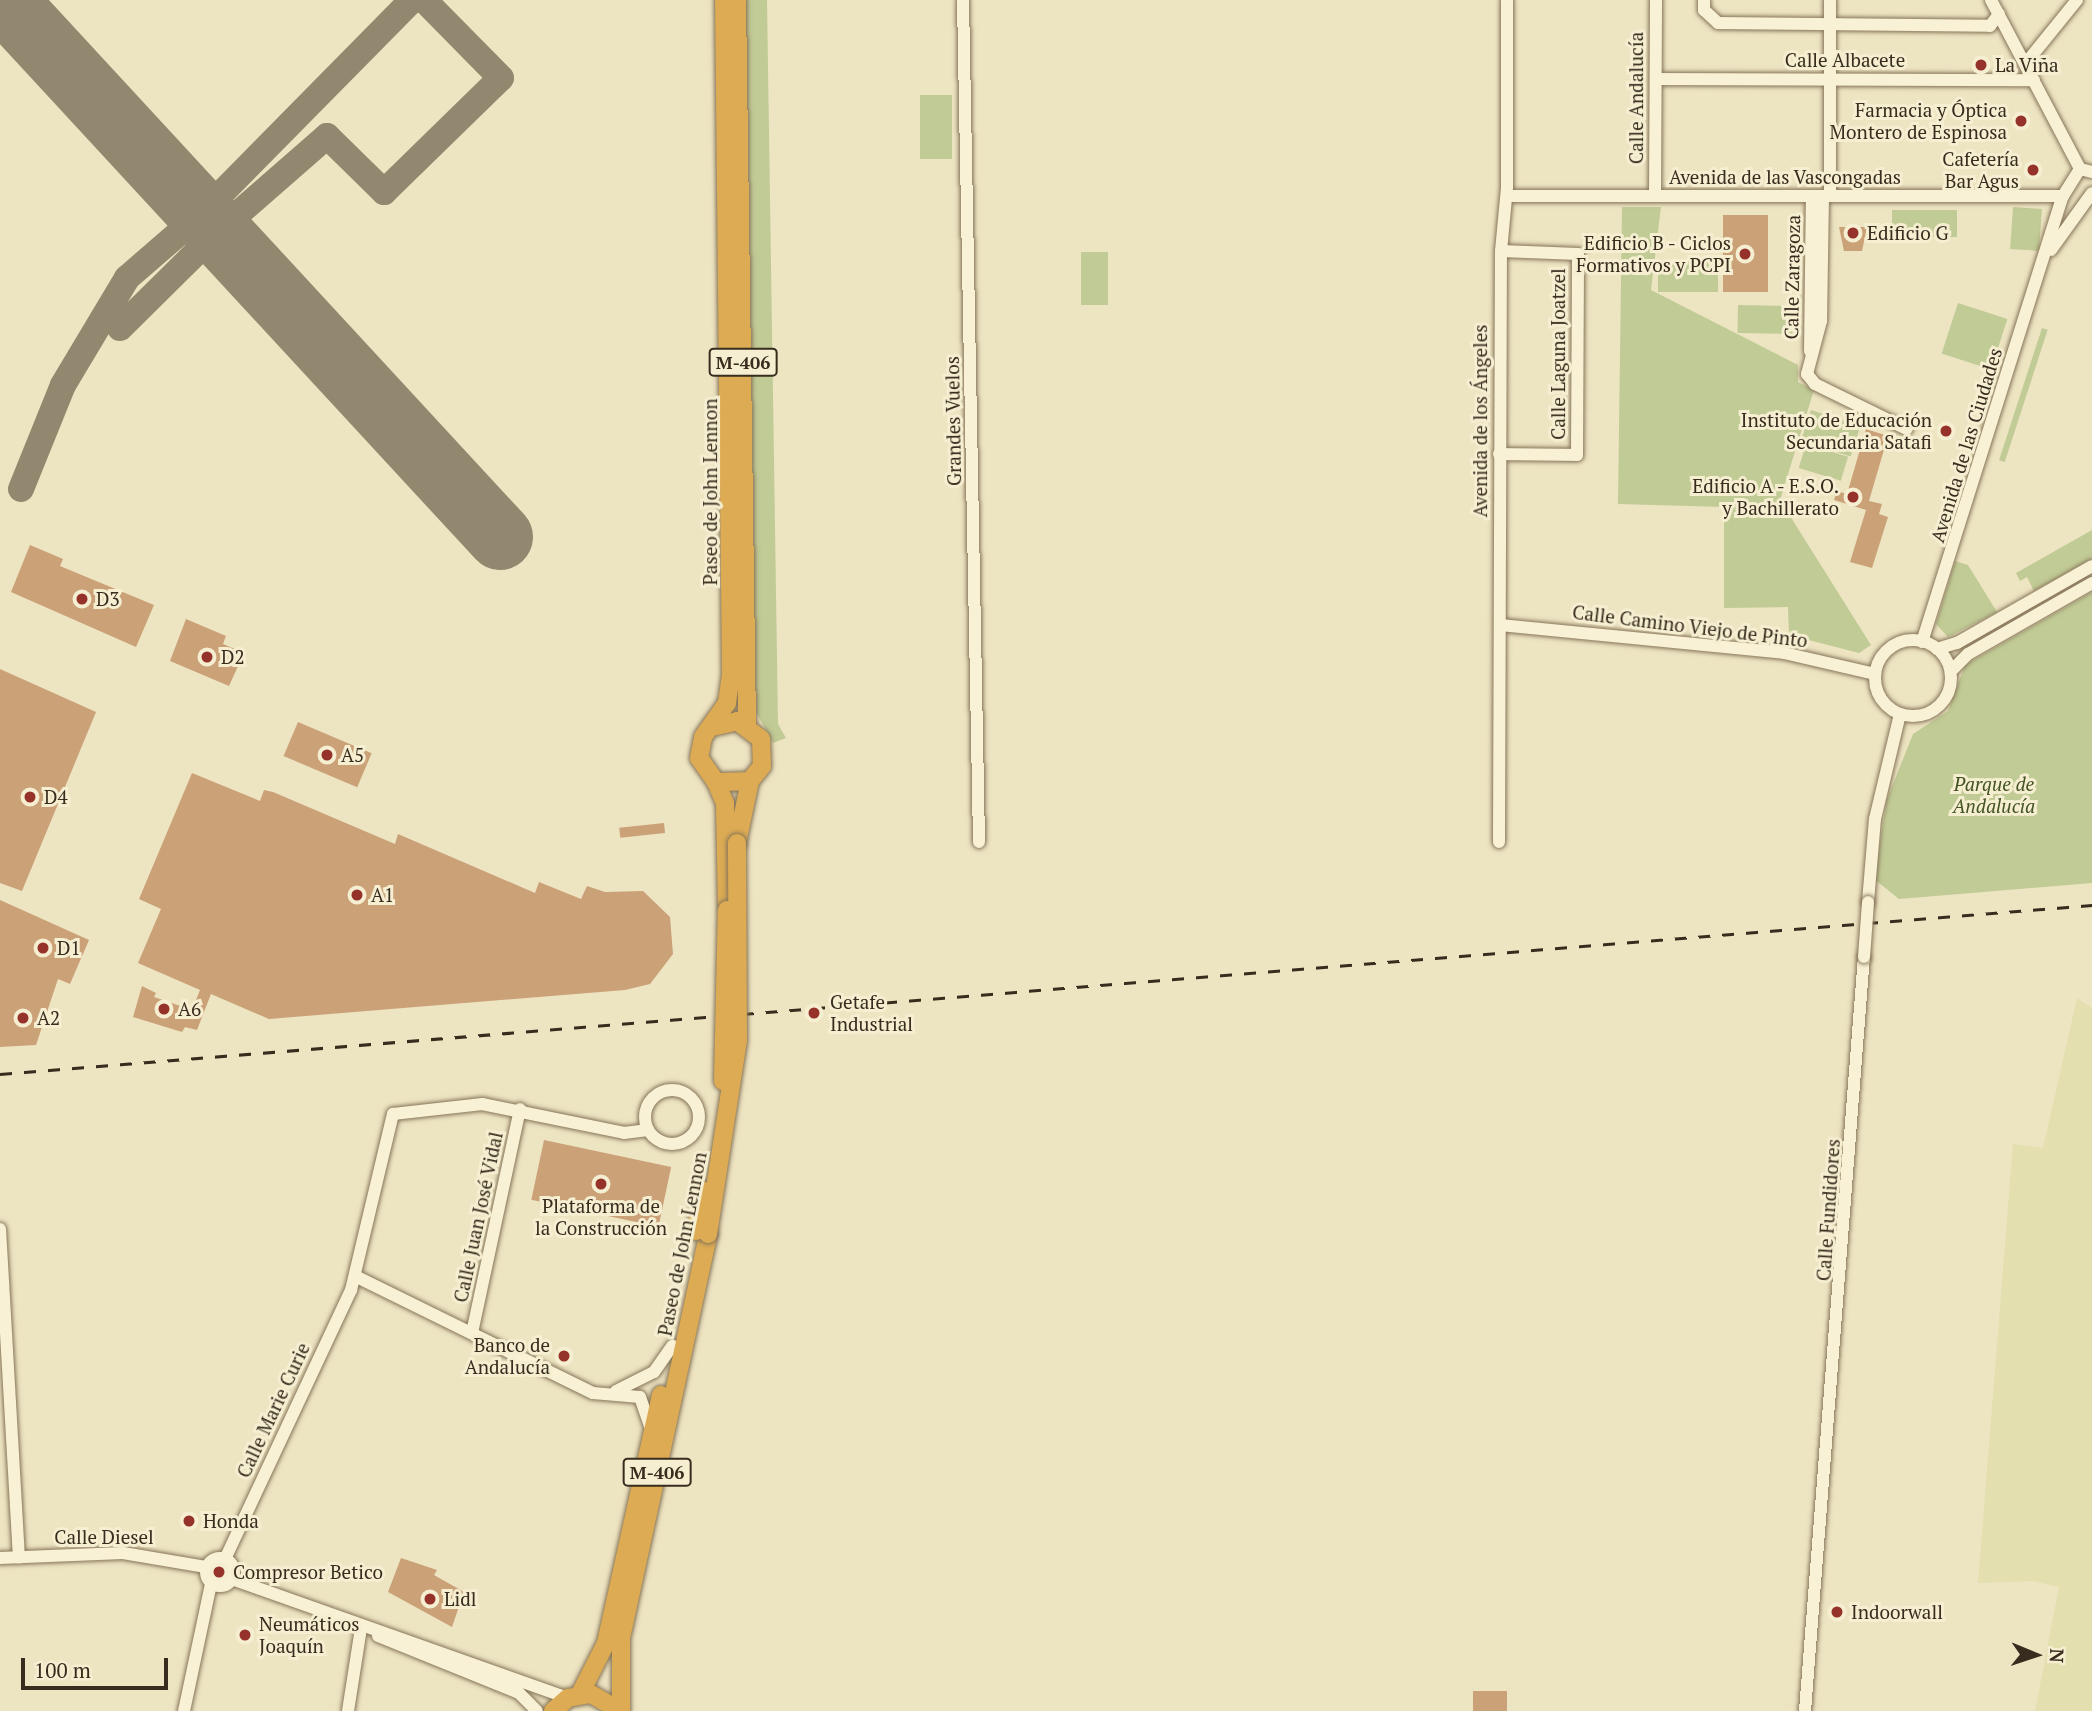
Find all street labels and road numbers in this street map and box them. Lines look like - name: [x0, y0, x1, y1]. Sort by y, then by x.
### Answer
- street label: Calle Andalucía: [1625, 32, 1647, 164]
- street label: Calle Albacete: [1785, 49, 1905, 71]
- street label: Avenida de las Vascongadas: [1669, 166, 1901, 188]
- street label: Calle Zaragoza: [1780, 214, 1804, 340]
- street label: Calle Laguna Joatzel: [1547, 268, 1569, 440]
- street label: Avenida de los Ángeles: [1469, 324, 1491, 518]
- street label: Avenida de las Ciudades: [1926, 345, 2006, 545]
- road number: M-406: [708, 348, 778, 376]
- street label: Grandes Vuelos: [940, 356, 966, 486]
- street label: Paseo de John Lennon: [699, 399, 721, 585]
- street label: Calle Camino Viejo de Pinto: [1571, 600, 1809, 652]
- street label: Calle Juan José Vidal: [449, 1129, 507, 1305]
- street label: Calle Fundidores: [1812, 1138, 1844, 1282]
- street label: Paseo de John Lennon: [653, 1150, 711, 1338]
- street label: Calle Marie Curie: [232, 1339, 314, 1481]
- road number: M-406: [622, 1457, 692, 1486]
- street label: Calle Diesel: [54, 1526, 154, 1548]

